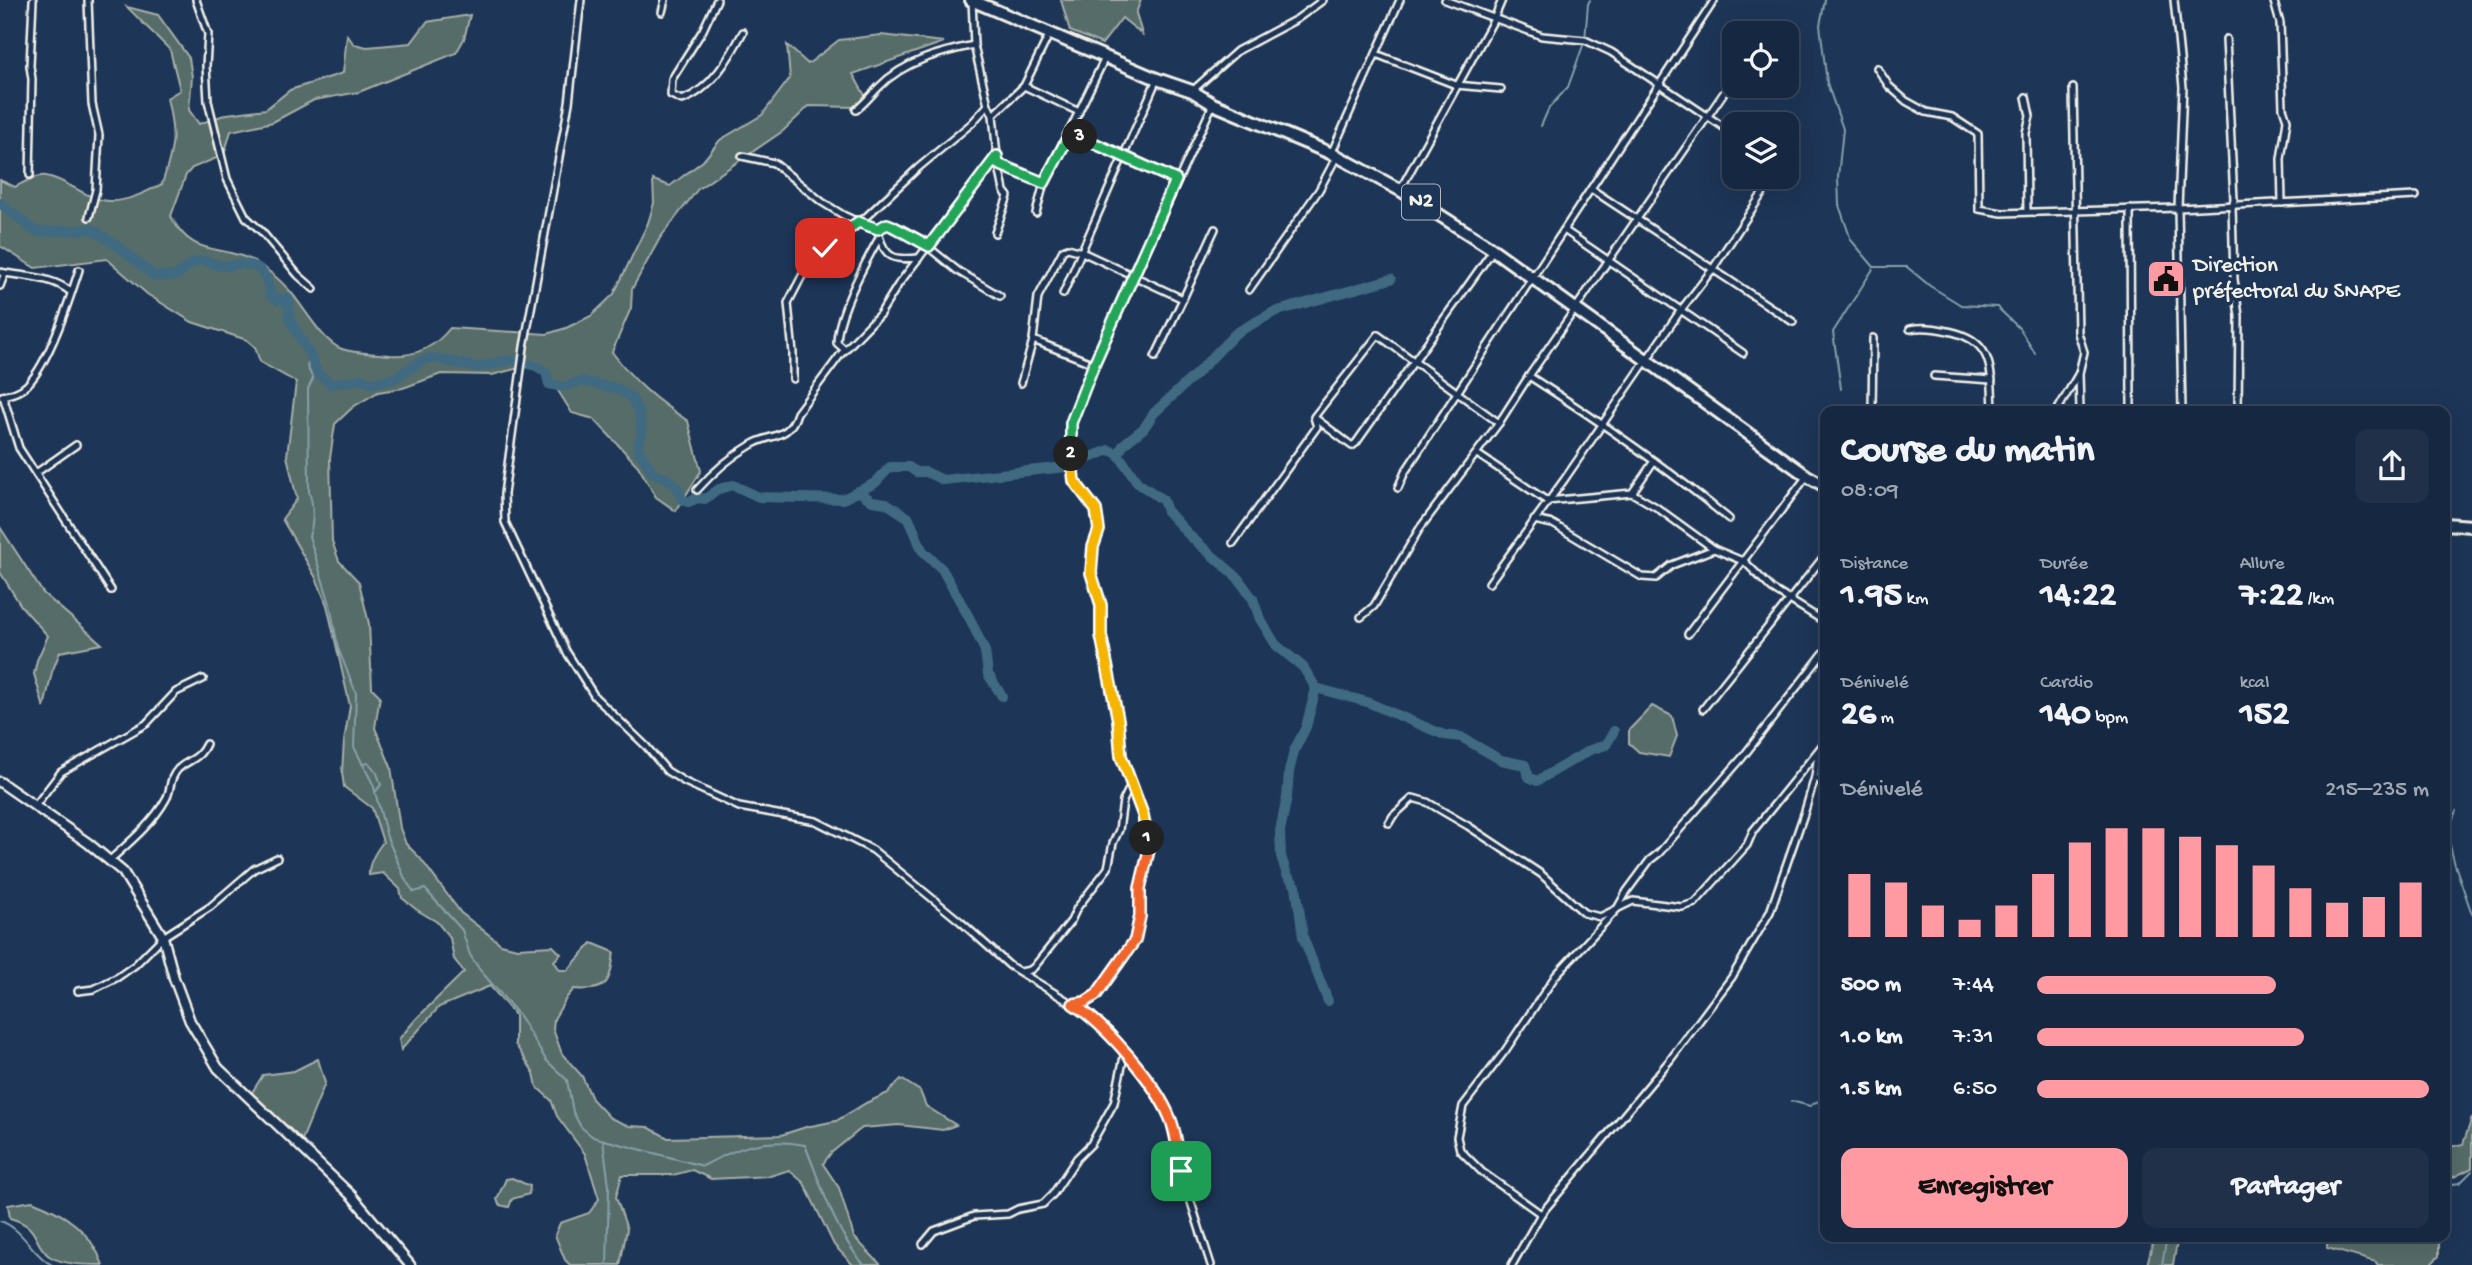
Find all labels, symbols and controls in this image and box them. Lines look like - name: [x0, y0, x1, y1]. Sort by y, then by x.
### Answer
- map controls: [1722, 21, 1799, 189]
- button: locate: [1722, 21, 1799, 98]
- button: layers: [1722, 112, 1799, 189]
- pin: 3: [1062, 120, 1098, 154]
- text: 3: [1075, 125, 1084, 148]
- road number: N2: [1402, 184, 1440, 220]
- pin: [795, 218, 855, 278]
- icon: check: [806, 229, 844, 267]
- place label: Direction préfectoral du SNAPE: [2191, 253, 2401, 306]
- public building icon: Direction préfectoral du SNAPE: [2145, 258, 2187, 300]
- button: share: [2355, 429, 2429, 503]
- text: Course du matin: [1841, 430, 2094, 474]
- pin: 2: [1054, 436, 1088, 472]
- text: 2: [1066, 442, 1075, 465]
- text: 08:09: [1841, 478, 1898, 505]
- text: Distance: [1841, 553, 1908, 576]
- text: Durée: [2040, 553, 2088, 576]
- text: Allure: [2240, 553, 2285, 576]
- text: 1.95: [1841, 576, 1902, 617]
- text: 14:22: [2040, 576, 2116, 617]
- text: 7:22: [2240, 576, 2303, 617]
- text: km: [1902, 588, 1929, 611]
- text: /km: [2303, 588, 2334, 611]
- text: Dénivelé: [1841, 672, 1909, 695]
- text: Cardio: [2040, 672, 2093, 695]
- text: kcal: [2240, 672, 2269, 695]
- text: 26: [1841, 695, 1876, 736]
- text: 140: [2040, 695, 2091, 736]
- text: 152: [2240, 695, 2289, 736]
- text: m: [1876, 707, 1894, 730]
- text: bpm: [2091, 707, 2128, 730]
- text: Dénivelé: [1841, 777, 1923, 804]
- text: 215–235 m: [2325, 777, 2429, 804]
- pin: 1: [1130, 820, 1164, 856]
- text: 1: [1143, 826, 1150, 849]
- text: 500 m: [1841, 972, 1901, 999]
- text: 7:44: [1953, 972, 1994, 999]
- text: 1.0 km: [1841, 1024, 1903, 1051]
- text: 7:31: [1953, 1024, 1993, 1051]
- text: 1.5 km: [1841, 1076, 1902, 1103]
- text: 6:50: [1953, 1076, 1997, 1103]
- pin: [1151, 1141, 1211, 1201]
- button: Enregistrer: [1841, 1148, 2128, 1228]
- button: Partager: [2142, 1148, 2429, 1228]
- icon: arrive: [1162, 1152, 1200, 1190]

